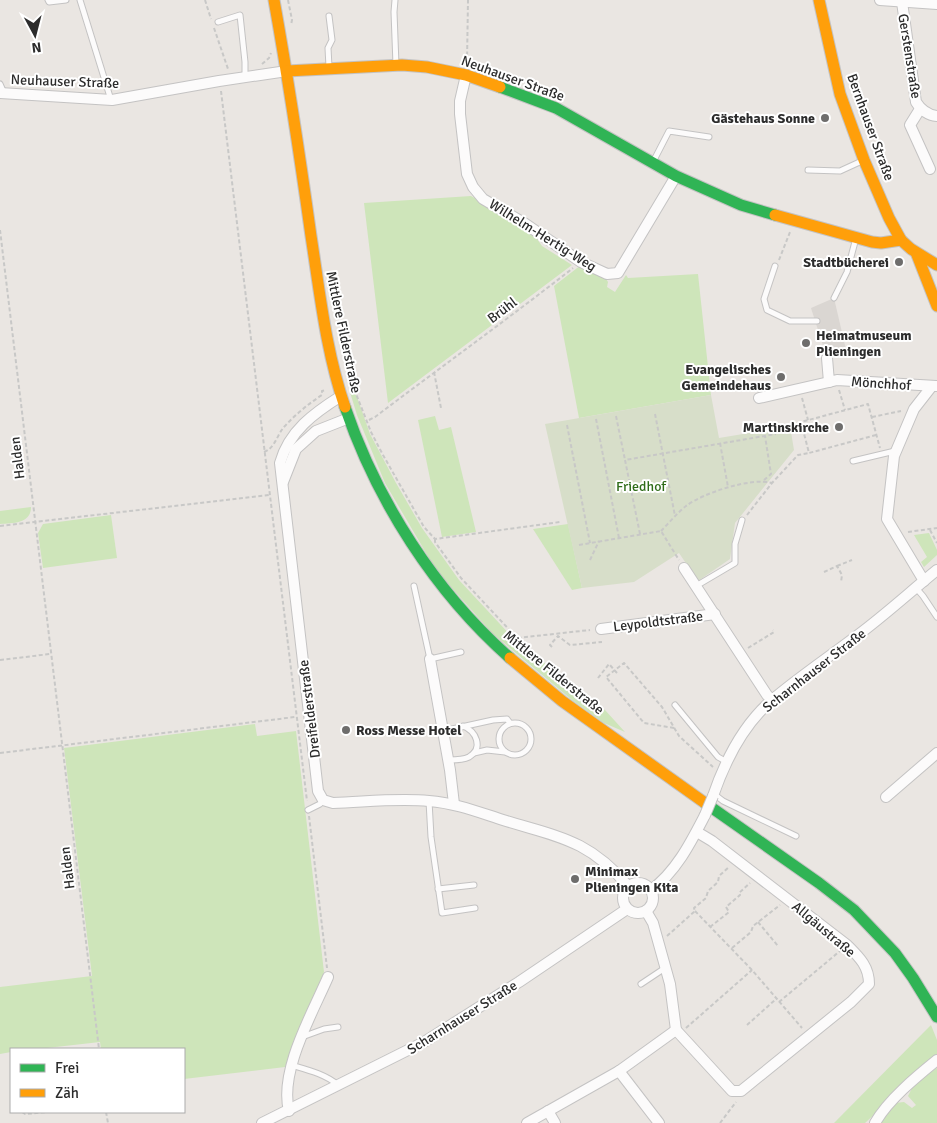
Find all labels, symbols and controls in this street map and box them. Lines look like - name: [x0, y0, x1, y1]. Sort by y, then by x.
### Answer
- north arrow: [10, 10, 60, 60]
- street label: Gerstenstraße: [894, 12, 925, 100]
- text: N: [31, 38, 42, 56]
- street label: Neuhauser Straße: [459, 52, 567, 105]
- street label: Neuhauser Straße: [10, 71, 120, 92]
- street label: Bernhauser Straße: [843, 71, 898, 183]
- place label: Gästehaus Sonne: [711, 110, 815, 127]
- marker: Gästehaus Sonne: [819, 112, 831, 124]
- street label: Wilhelm-Hertig-Weg: [486, 196, 600, 275]
- place label: Stadtbücherei: [803, 254, 889, 271]
- marker: Stadtbücherei: [893, 256, 905, 268]
- street label: Mittlere Filderstraße: [322, 269, 365, 395]
- street label: Brühl: [484, 294, 521, 327]
- place label: Heimatmuseum Plieningen: [816, 327, 912, 360]
- marker: Heimatmuseum Plieningen: [800, 337, 812, 349]
- place label: Evangelisches Gemeindehaus: [682, 361, 771, 394]
- marker: Evangelisches Gemeindehaus: [775, 371, 787, 383]
- street label: Mönchhof: [850, 373, 913, 394]
- place label: Martinskirche: [743, 419, 829, 436]
- marker: Martinskirche: [833, 421, 845, 433]
- street label: Halden: [6, 436, 29, 480]
- park label: Friedhof: [616, 478, 667, 495]
- street label: Leypoldtstraße: [612, 608, 704, 635]
- street label: Scharnhauser Straße: [759, 625, 869, 716]
- street label: Mittlere Filderstraße: [500, 627, 607, 718]
- street label: Dreifelderstraße: [295, 659, 324, 759]
- place label: Ross Messe Hotel: [356, 722, 462, 739]
- marker: Ross Messe Hotel: [340, 724, 352, 736]
- street label: Halden: [56, 846, 79, 890]
- place label: Minimax Plieningen Kita: [585, 863, 678, 896]
- marker: Minimax Plieningen Kita: [569, 873, 581, 885]
- street label: Allgäustraße: [789, 898, 859, 961]
- street label: Scharnhauser Straße: [404, 977, 520, 1058]
- legend: [10, 1048, 185, 1113]
- text: Frei: [55, 1059, 79, 1077]
- text: Zäh: [55, 1084, 79, 1102]

